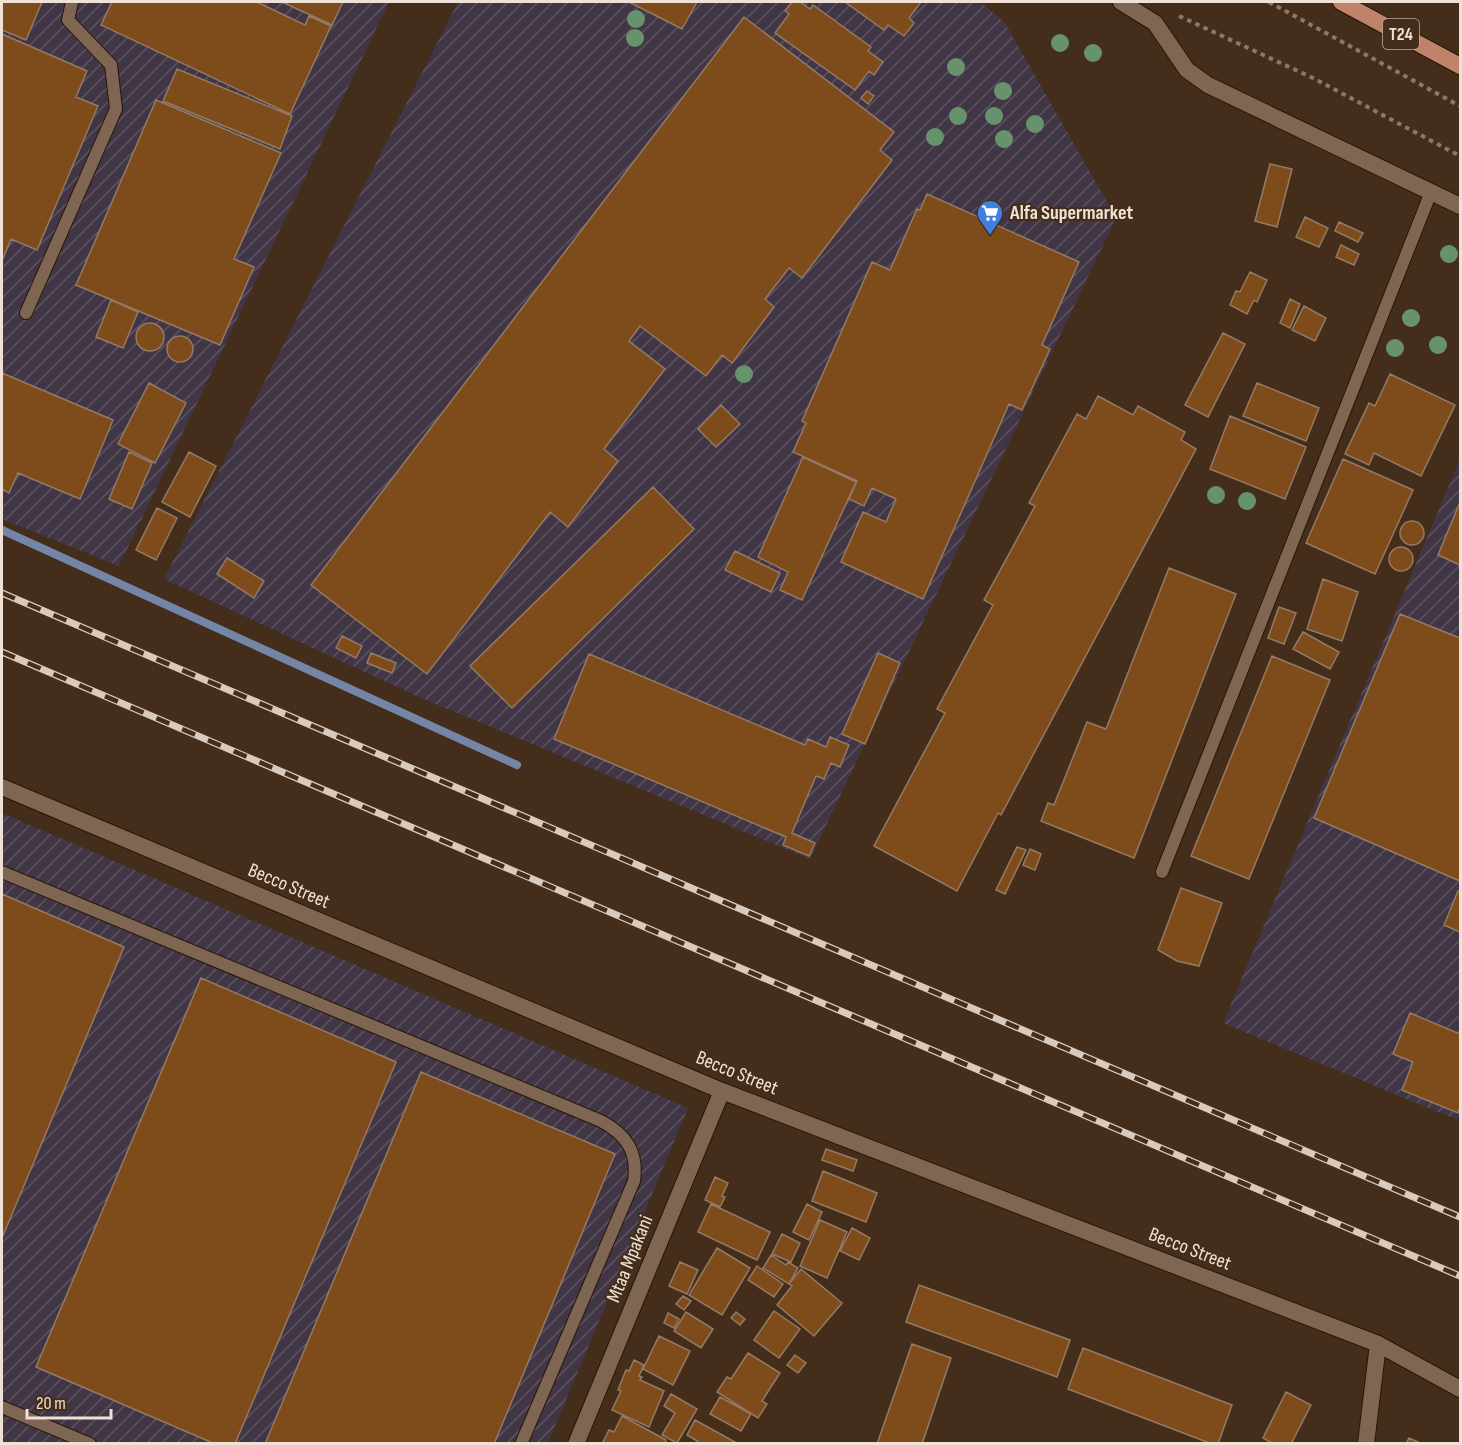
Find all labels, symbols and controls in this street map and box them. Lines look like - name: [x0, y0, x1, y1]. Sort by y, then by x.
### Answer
- road number: T24: [1383, 19, 1419, 49]
- supermarket icon: Alfa Supermarket: [975, 198, 1005, 236]
- place label: Alfa Supermarket: [1009, 201, 1133, 225]
- street label: Becco Street: [245, 858, 333, 914]
- street label: Becco Street: [692, 1046, 782, 1100]
- street label: Mtaa Mpakani: [602, 1212, 658, 1306]
- street label: Becco Street: [1145, 1222, 1235, 1276]
- scale bar: [27, 1382, 111, 1420]
- text: 20 m: [36, 1393, 66, 1414]

